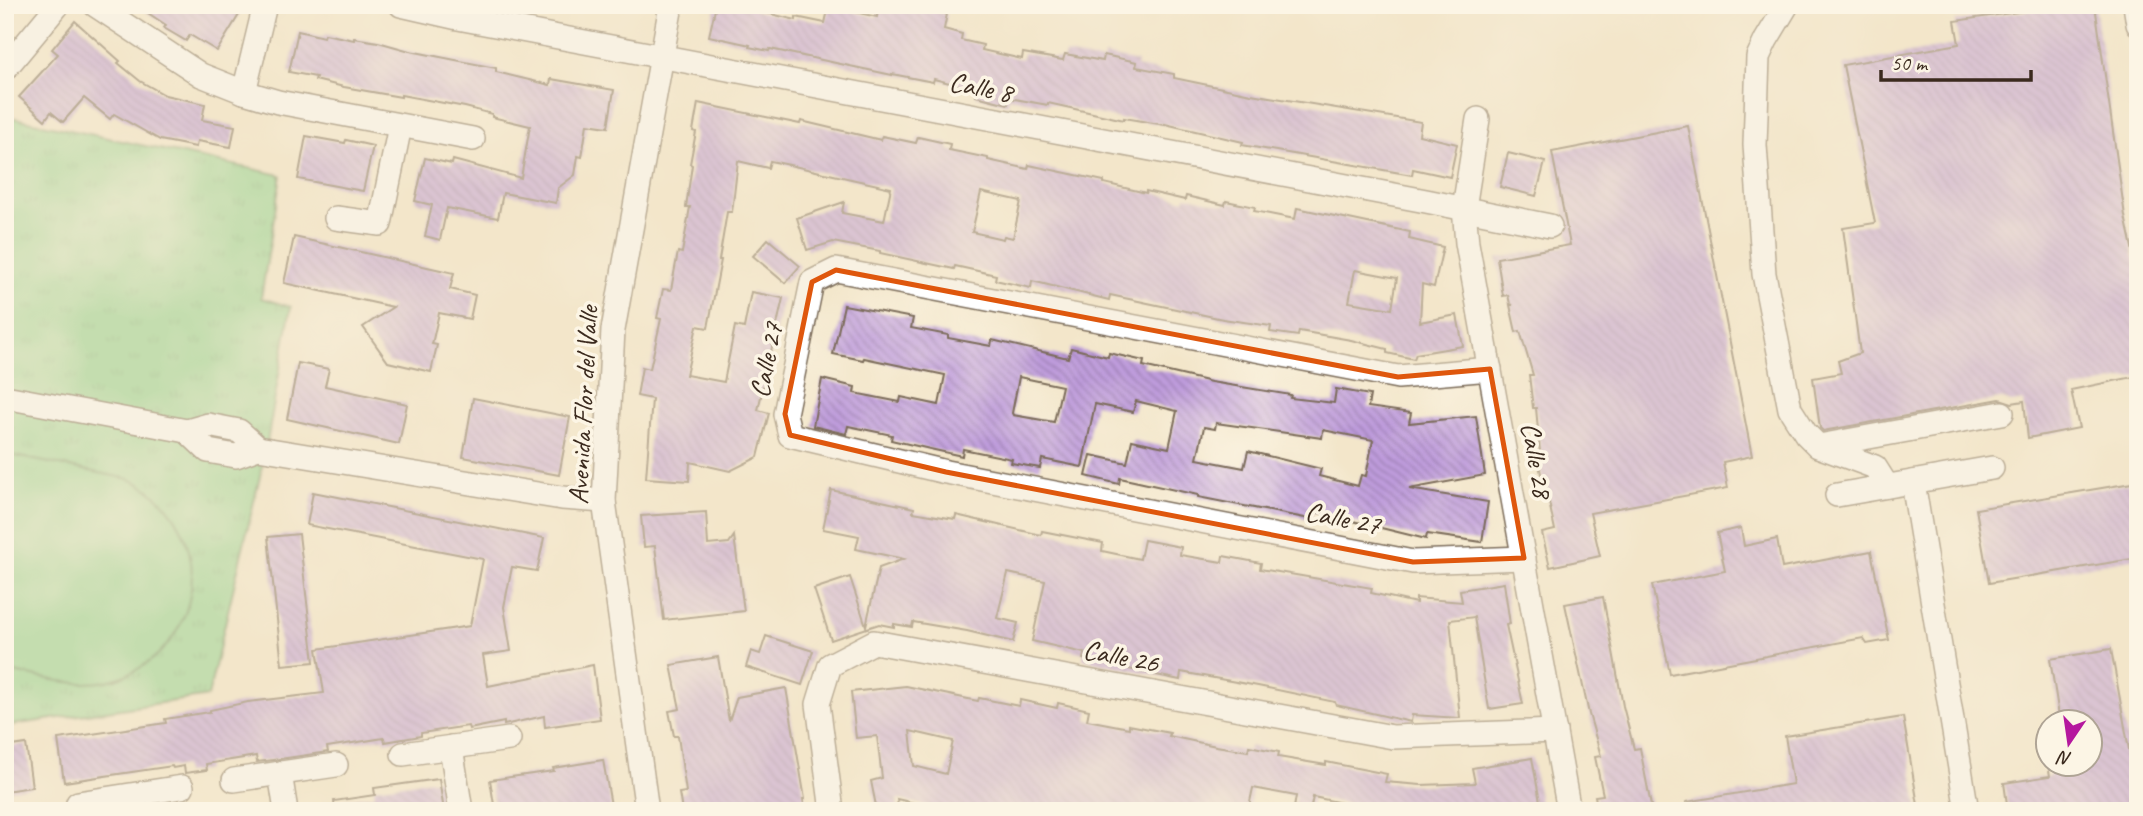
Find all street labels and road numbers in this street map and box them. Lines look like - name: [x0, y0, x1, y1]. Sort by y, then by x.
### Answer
- street label: Calle 8: [947, 64, 1018, 111]
- street label: Avenida Flor del Valle: [560, 303, 606, 505]
- street label: Calle 27: [742, 318, 791, 401]
- street label: Calle 28: [1513, 420, 1561, 503]
- street label: Calle 27: [1302, 494, 1385, 543]
- street label: Calle 26: [1080, 632, 1163, 681]

